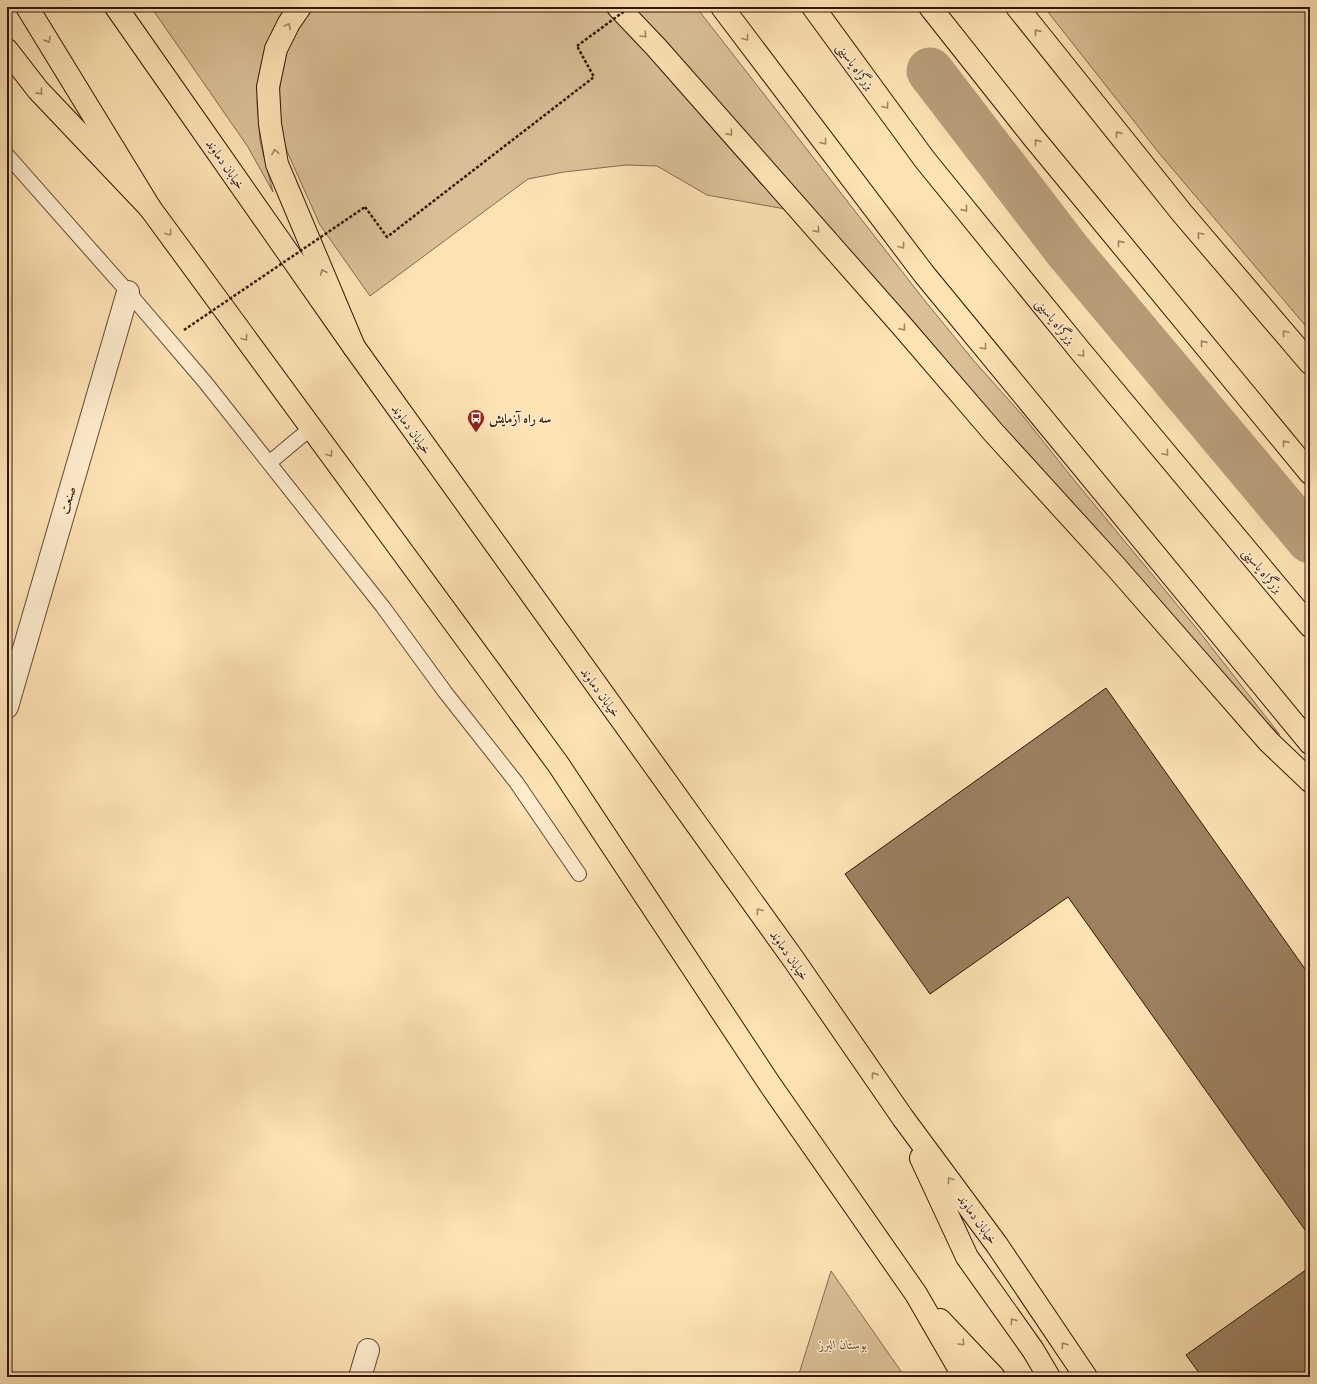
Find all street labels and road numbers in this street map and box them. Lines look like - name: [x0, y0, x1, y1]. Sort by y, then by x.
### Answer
- street label: بزرگراه یاسینی: [832, 39, 879, 94]
- street label: خیابان دماوند: [202, 136, 248, 193]
- street label: بزرگراه یاسینی: [1031, 295, 1080, 349]
- street label: خیابان دماوند: [388, 401, 435, 458]
- street label: صنعت: [56, 484, 79, 516]
- street label: بزرگراه یاسینی: [1238, 544, 1287, 598]
- street label: خیابان دماوند: [577, 664, 624, 721]
- street label: خیابان دماوند: [766, 927, 812, 984]
- street label: خیابان دماوند: [954, 1191, 1001, 1248]

